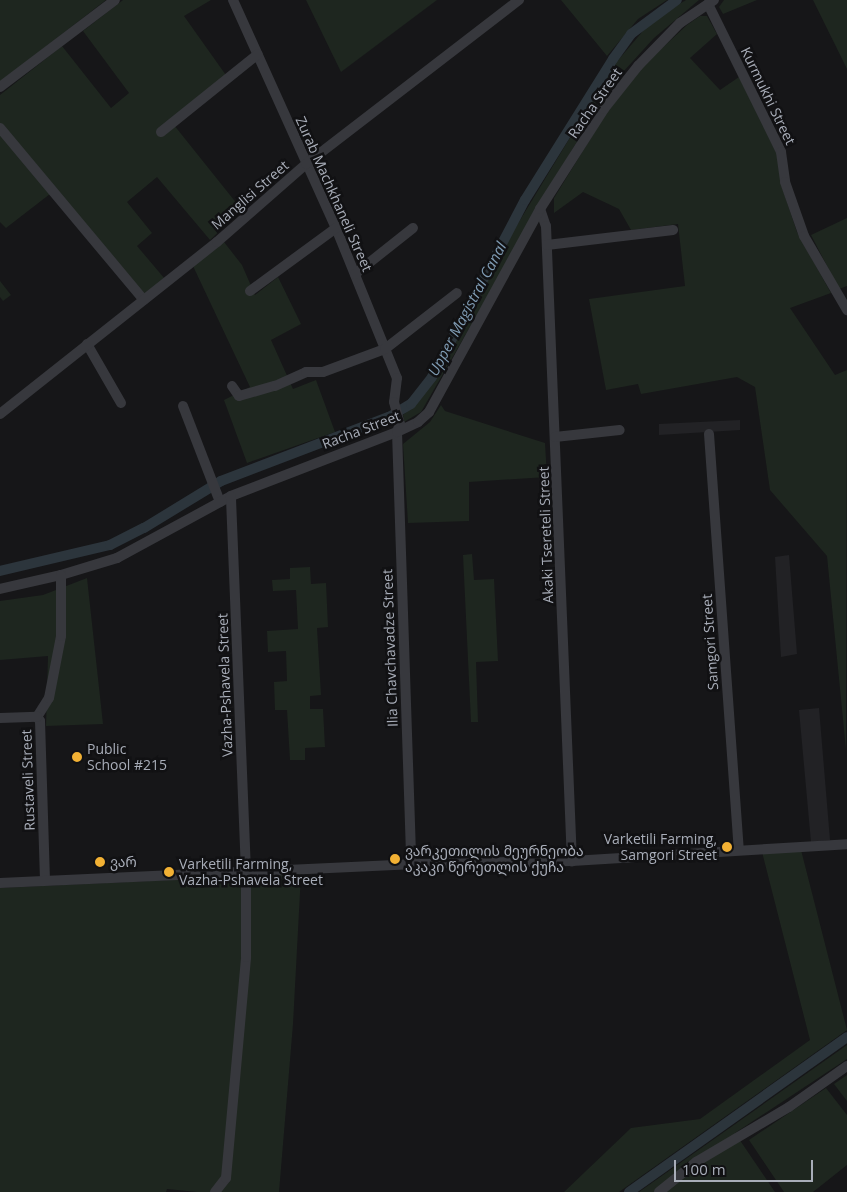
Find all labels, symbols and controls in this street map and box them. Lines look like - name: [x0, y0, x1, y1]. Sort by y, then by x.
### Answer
- street label: Kurmukhi Street: [737, 44, 799, 148]
- street label: Racha Street: [565, 65, 625, 141]
- street label: Zurab Machkhaneli Street: [292, 114, 376, 274]
- street label: Manglisi Street: [208, 157, 292, 233]
- water label: Upper Magistral Canal: [424, 239, 510, 379]
- street label: Racha Street: [320, 407, 402, 453]
- street label: Akaki Tsereteli Street: [535, 466, 557, 604]
- street label: Ilia Chavchavadze Street: [379, 569, 401, 727]
- street label: Samgori Street: [698, 593, 722, 691]
- street label: Vazha-Pshavela Street: [214, 613, 236, 757]
- street label: Rustaveli Street: [18, 729, 38, 831]
- place label: Public School #215: [87, 741, 167, 774]
- marker: Public School #215: [71, 751, 83, 763]
- place label: Varketili Farming, Samgori Street: [604, 831, 717, 864]
- marker: Varketili Farming, Samgori Street: [721, 841, 733, 853]
- place label: ვარკეთილის მეურნეობა აკაკი წერეთლის ქუჩა: [405, 843, 584, 876]
- marker: ვარკეთილის მეურნეობა აკაკი წერეთლის ქუჩა: [389, 853, 401, 865]
- place label: ვარ: [110, 854, 137, 870]
- marker: ვარ: [94, 856, 106, 868]
- place label: Varketili Farming, Vazha-Pshavela Street: [179, 856, 323, 889]
- marker: Varketili Farming, Vazha-Pshavela Street: [163, 866, 175, 878]
- scale bar: [677, 1150, 816, 1182]
- text: 100 m: [682, 1159, 726, 1179]

